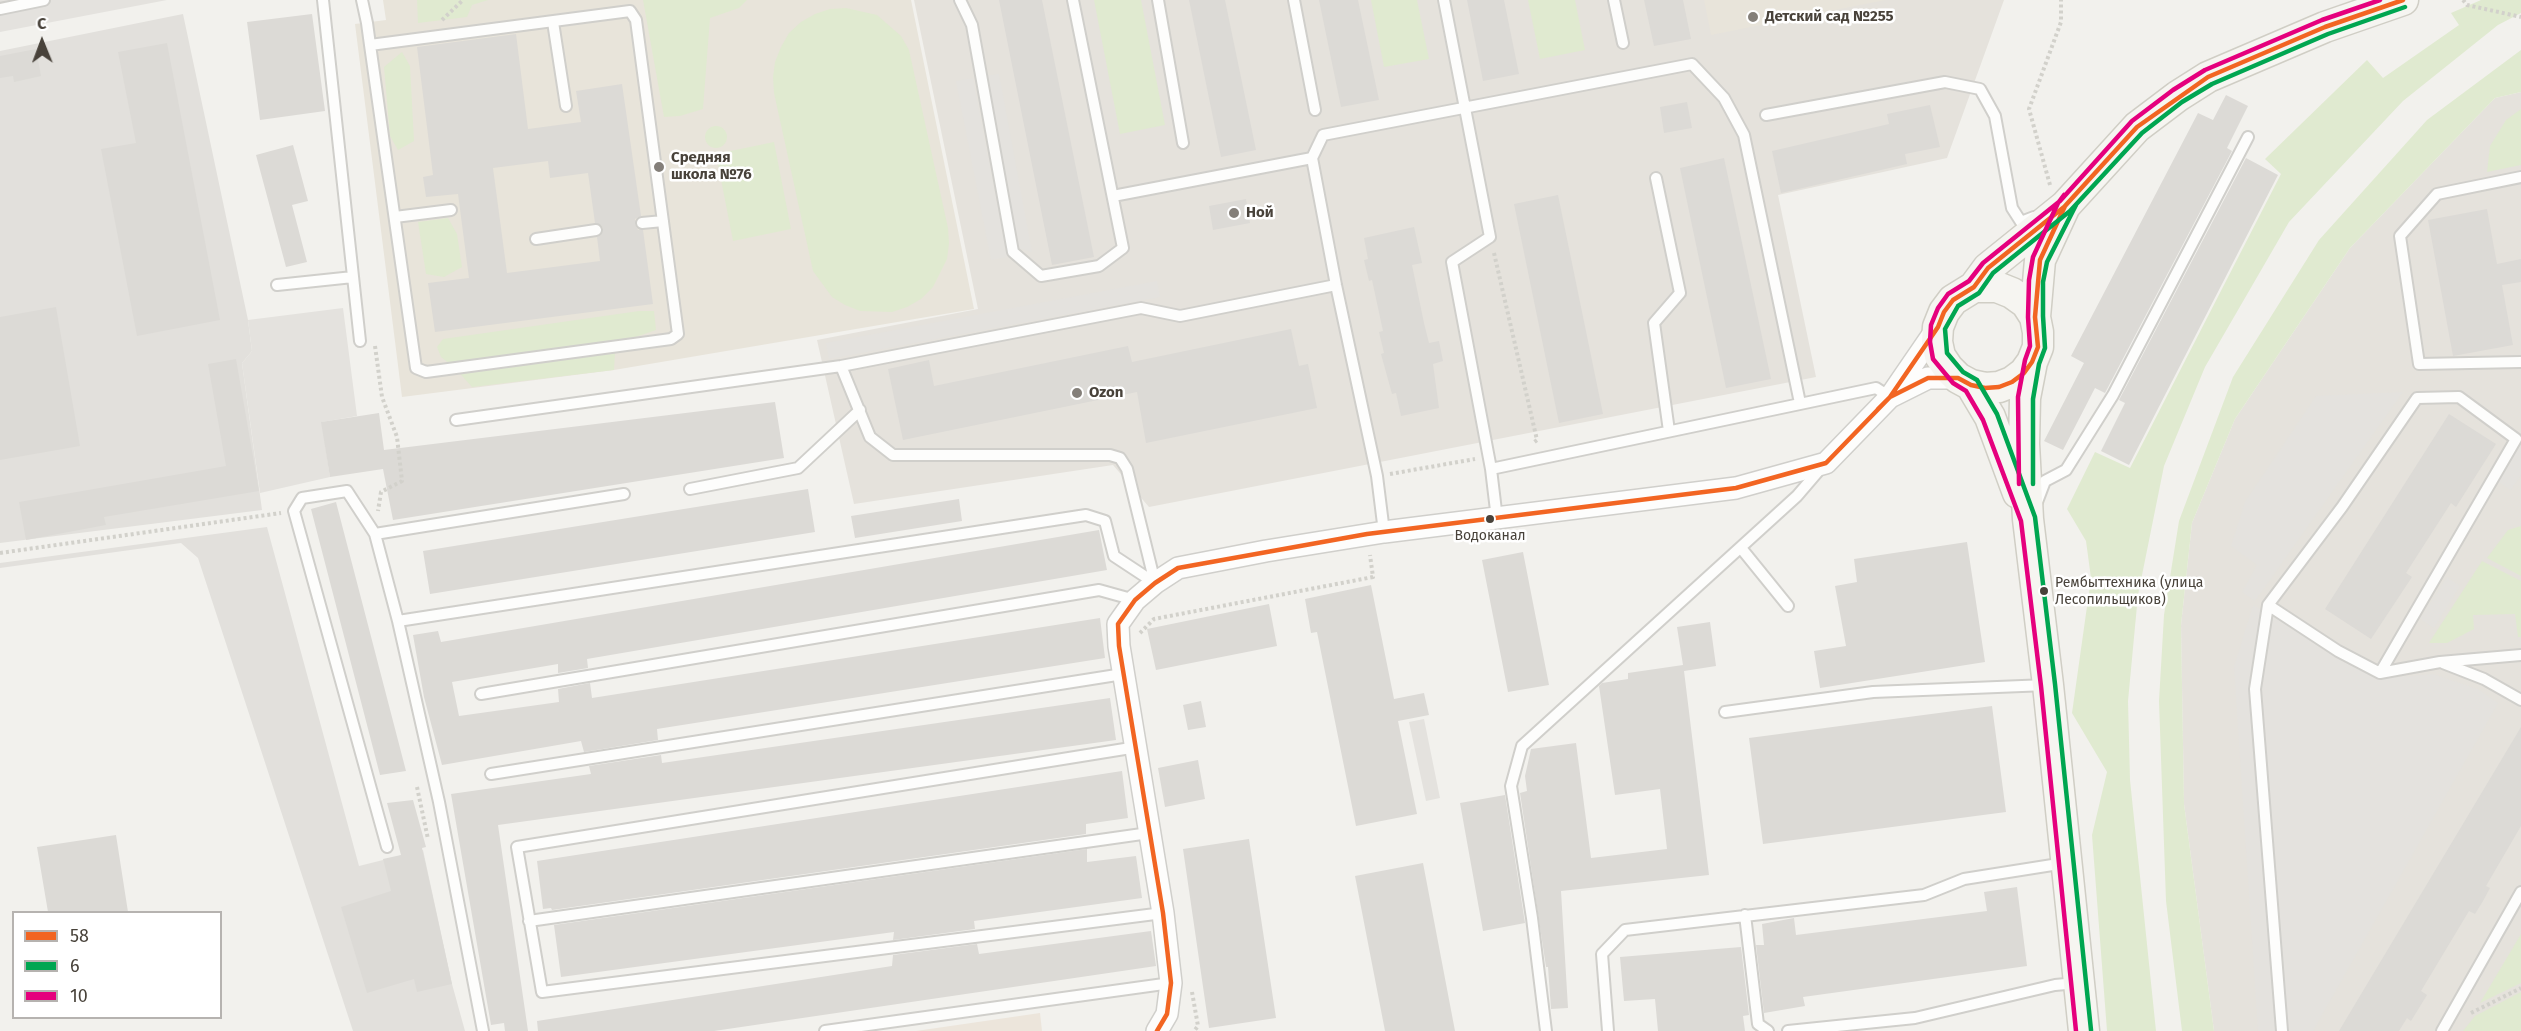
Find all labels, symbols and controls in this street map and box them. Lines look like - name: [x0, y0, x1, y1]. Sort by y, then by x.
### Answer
- place label: Детский сад №255: [1765, 8, 1894, 26]
- marker: Детский сад №255: [1746, 10, 1760, 24]
- north arrow: [12, 12, 72, 72]
- text: С: [37, 14, 46, 33]
- place label: Средняя школа №76: [671, 149, 752, 184]
- marker: Средняя школа №76: [652, 160, 666, 174]
- place label: Ной: [1246, 204, 1274, 222]
- marker: Ной: [1227, 206, 1241, 220]
- place label: Ozon: [1089, 384, 1123, 402]
- marker: Ozon: [1070, 386, 1084, 400]
- marker: Водоканал: [1484, 513, 1496, 525]
- place label: Водоканал: [1454, 528, 1526, 544]
- place label: Рембыттехника (улица Лесопильщиков): [2055, 575, 2203, 608]
- marker: Рембыттехника (улица Лесопильщиков): [2038, 585, 2050, 597]
- legend: [12, 911, 222, 1019]
- text: 58: [70, 925, 89, 947]
- text: 6: [70, 955, 80, 977]
- text: 10: [70, 985, 88, 1007]

